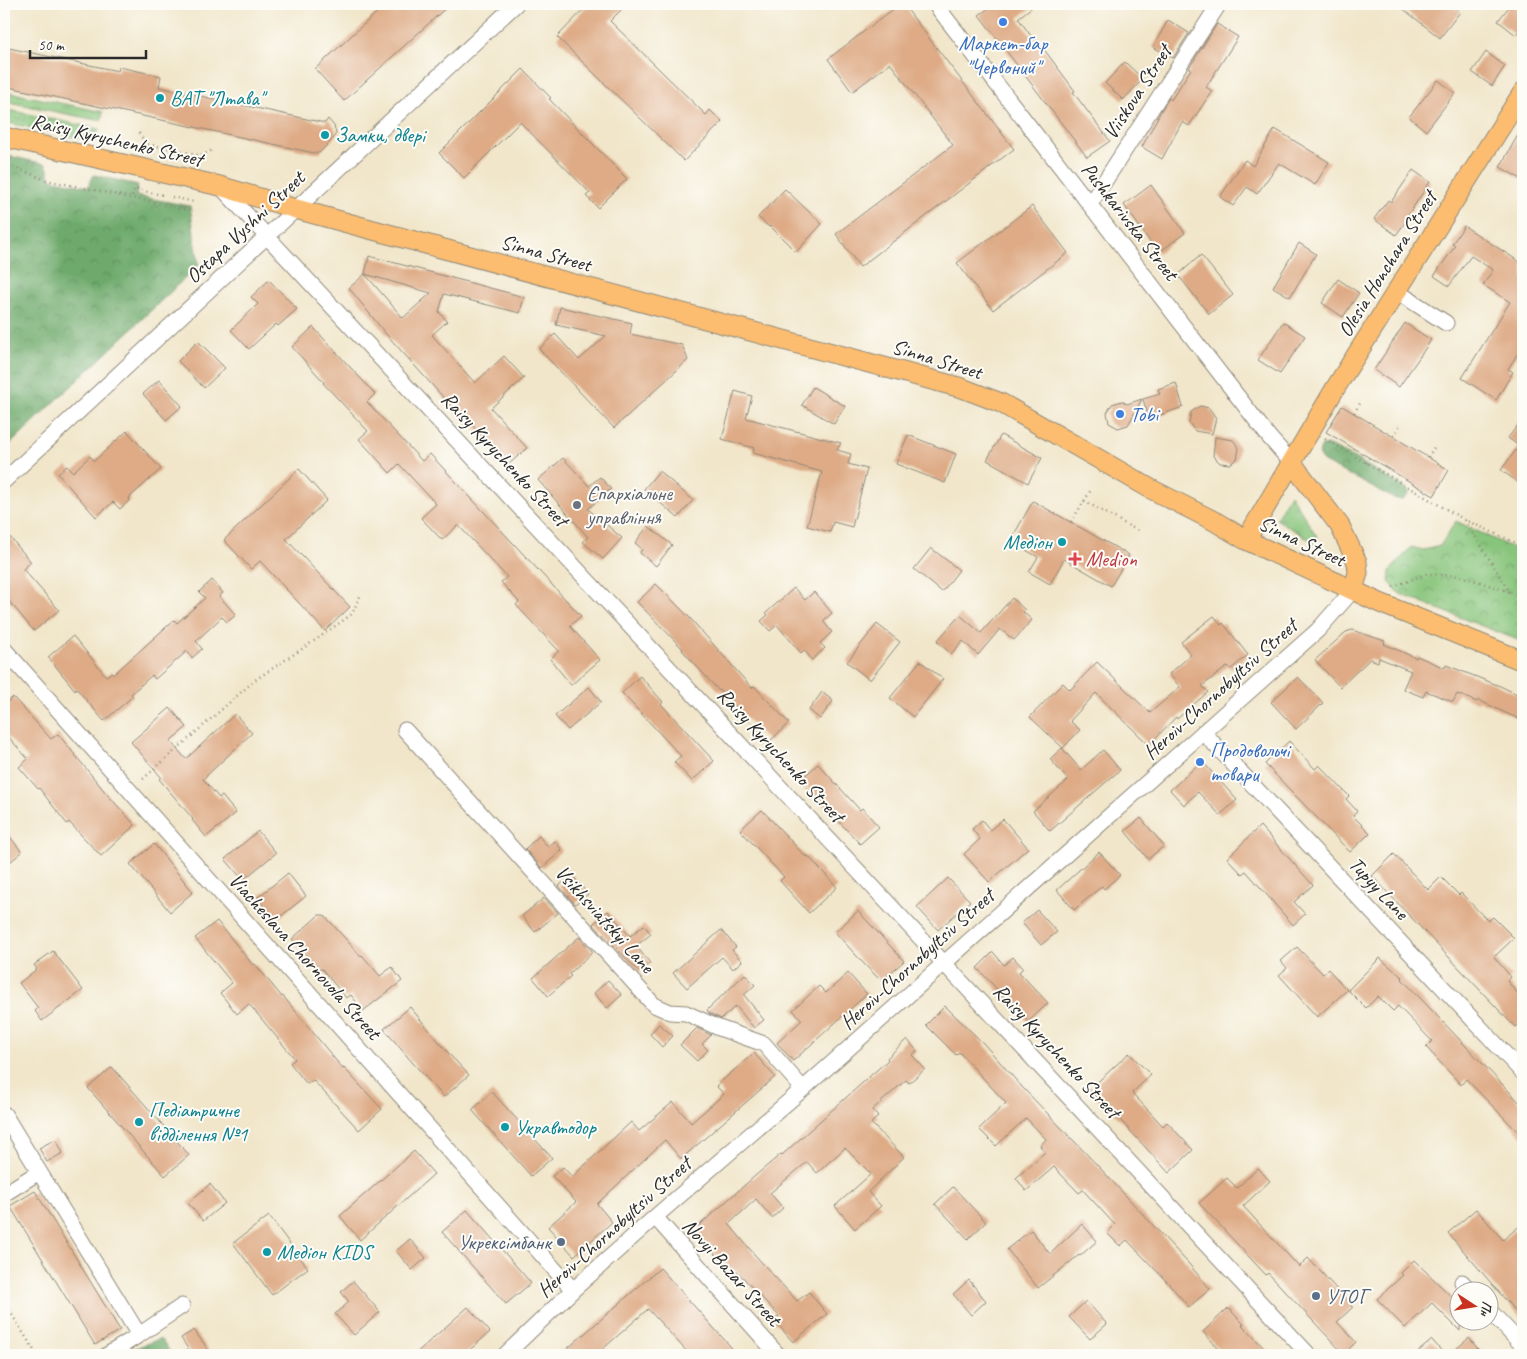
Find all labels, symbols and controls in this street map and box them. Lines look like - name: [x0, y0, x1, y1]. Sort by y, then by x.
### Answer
- marker: Маркет-бар "Червоний": [997, 16, 1009, 28]
- scale bar: [30, 28, 146, 60]
- place label: Маркет-бар "Червоний": [959, 30, 1049, 80]
- text: 50 m: [38, 36, 65, 55]
- street label: Viiskova Street: [1097, 37, 1179, 144]
- place label: ВАТ "Лтава": [170, 85, 268, 111]
- marker: ВАТ "Лтава": [154, 92, 166, 104]
- street label: Raisy Kyrychenko Street: [29, 108, 208, 173]
- place label: Замки, двері: [335, 122, 428, 148]
- marker: Замки, двері: [319, 129, 331, 141]
- street label: Pushkarivska Street: [1076, 157, 1185, 287]
- street label: Ostapa Vyshni Street: [180, 164, 311, 289]
- street label: Olesia Honchara Street: [1332, 184, 1444, 342]
- street label: Sinna Street: [498, 229, 596, 278]
- street label: Sinna Street: [889, 333, 987, 386]
- street label: Raisy Kyrychenko Street: [436, 386, 576, 534]
- place label: Tobi: [1130, 401, 1161, 427]
- marker: Tobi: [1114, 408, 1126, 420]
- place label: Єпархіальне управління: [585, 480, 673, 530]
- marker: Єпархіальне управління: [571, 499, 583, 511]
- street label: Sinna Street: [1255, 510, 1351, 573]
- place label: Медіон: [1003, 529, 1053, 555]
- marker: Медіон: [1056, 536, 1068, 548]
- place label: Medion: [1086, 546, 1138, 572]
- marker: Medion: [1068, 552, 1082, 566]
- street label: Heroiv-Chornobyltsiv Street: [1138, 611, 1305, 765]
- street label: Raisy Kyrychenko Street: [712, 682, 852, 830]
- place label: Продовольчі товари: [1210, 737, 1292, 787]
- marker: Продовольчі товари: [1194, 756, 1206, 768]
- street label: Tupyy Lane: [1343, 851, 1415, 926]
- street label: Vsikhsviatskyi Lane: [550, 860, 661, 979]
- street label: Viacheslava Chornovola Street: [223, 867, 388, 1046]
- street label: Heroiv-Chornobyltsiv Street: [835, 881, 1002, 1035]
- street label: Raisy Kyrychenko Street: [988, 978, 1128, 1126]
- place label: Педіатричне відділення №1: [149, 1097, 249, 1147]
- place label: Укравтодор: [515, 1114, 598, 1140]
- marker: Педіатричне відділення №1: [133, 1116, 145, 1128]
- marker: Укравтодор: [499, 1121, 511, 1133]
- street label: Heroiv-Chornobyltsiv Street: [532, 1149, 699, 1303]
- street label: Novyi Bazar Street: [677, 1213, 788, 1333]
- place label: Укрексімбанк: [458, 1229, 553, 1255]
- marker: Укрексімбанк: [555, 1236, 567, 1248]
- place label: Медіон KIDS: [277, 1239, 374, 1265]
- marker: Медіон KIDS: [261, 1246, 273, 1258]
- north arrow: [1450, 1282, 1500, 1332]
- place label: УТОГ: [1326, 1283, 1372, 1309]
- marker: УТОГ: [1310, 1290, 1322, 1302]
- text: Пн: [1476, 1300, 1496, 1318]

